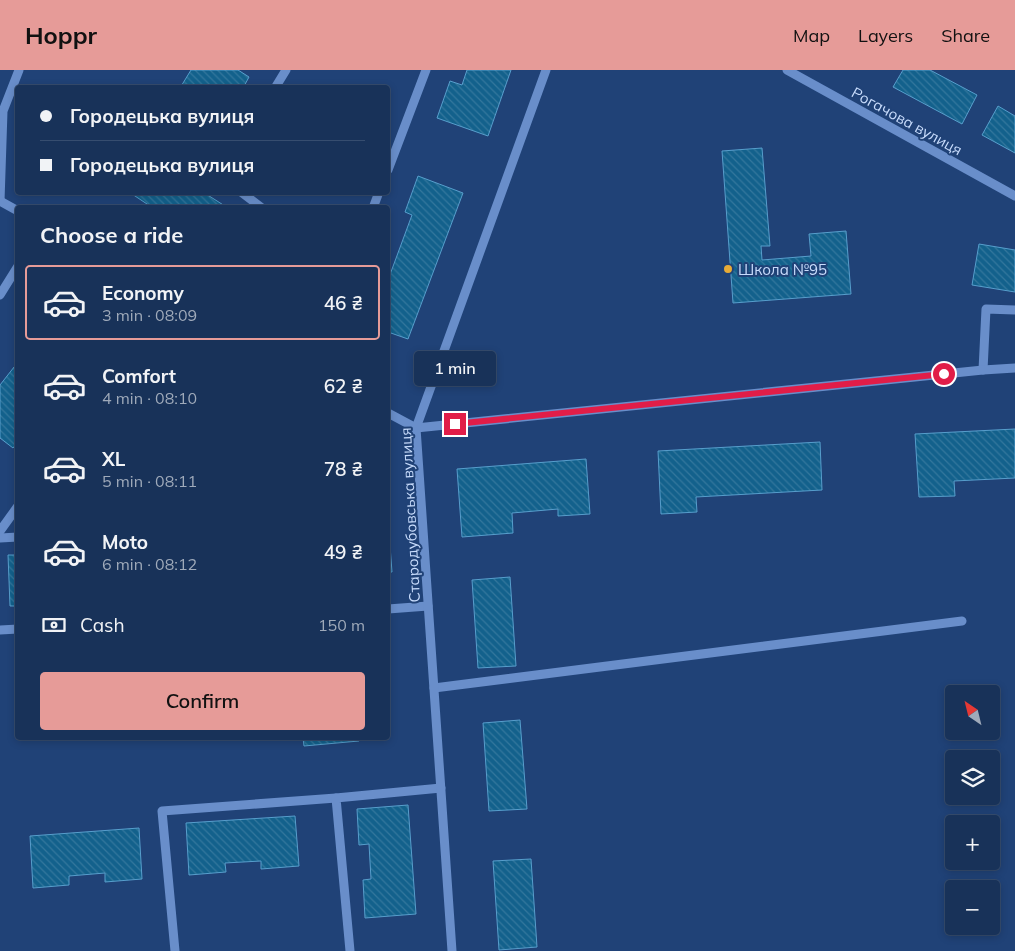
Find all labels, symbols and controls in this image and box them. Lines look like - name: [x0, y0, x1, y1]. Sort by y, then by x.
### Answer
- text: Hoppr: [25, 20, 97, 50]
- text: Map: [793, 24, 830, 47]
- text: Layers: [858, 24, 913, 47]
- text: Share: [941, 24, 990, 47]
- street label: Рогачова вулиця: [848, 83, 966, 159]
- text: Городецька вулиця: [70, 104, 254, 128]
- text: Городецька вулиця: [70, 153, 254, 177]
- text: Choose a ride: [40, 221, 183, 249]
- place label: Школа №95: [738, 260, 827, 279]
- marker: Школа №95: [722, 263, 734, 275]
- icon: car: [42, 280, 87, 325]
- text: Economy: [102, 281, 184, 305]
- text: 46 ₴: [324, 291, 363, 315]
- text: 3 min · 08:09: [102, 305, 197, 325]
- callout: 1 min: [414, 352, 496, 386]
- text: 1 min: [434, 358, 476, 378]
- icon: car: [42, 363, 87, 408]
- route start: [933, 363, 955, 385]
- text: Comfort: [102, 364, 176, 388]
- text: 62 ₴: [324, 374, 363, 398]
- text: 4 min · 08:10: [102, 388, 197, 408]
- route end: [444, 413, 466, 435]
- street label: Стародубовська вулиця: [396, 427, 424, 603]
- icon: car: [42, 446, 87, 491]
- text: XL: [102, 447, 125, 471]
- text: 78 ₴: [324, 457, 363, 481]
- text: 5 min · 08:11: [102, 471, 197, 491]
- icon: car: [42, 529, 87, 574]
- text: Moto: [102, 530, 148, 554]
- text: 49 ₴: [324, 540, 363, 564]
- text: 6 min · 08:12: [102, 554, 197, 574]
- icon: cash: [40, 611, 68, 639]
- text: Cash: [80, 613, 125, 637]
- text: 150 m: [318, 615, 365, 635]
- button: Confirm: [40, 672, 365, 730]
- north arrow: [945, 685, 1000, 740]
- map controls: [945, 685, 1000, 935]
- button: layers: [945, 750, 1000, 805]
- button: +: [945, 815, 1000, 870]
- button: −: [945, 880, 1000, 935]

